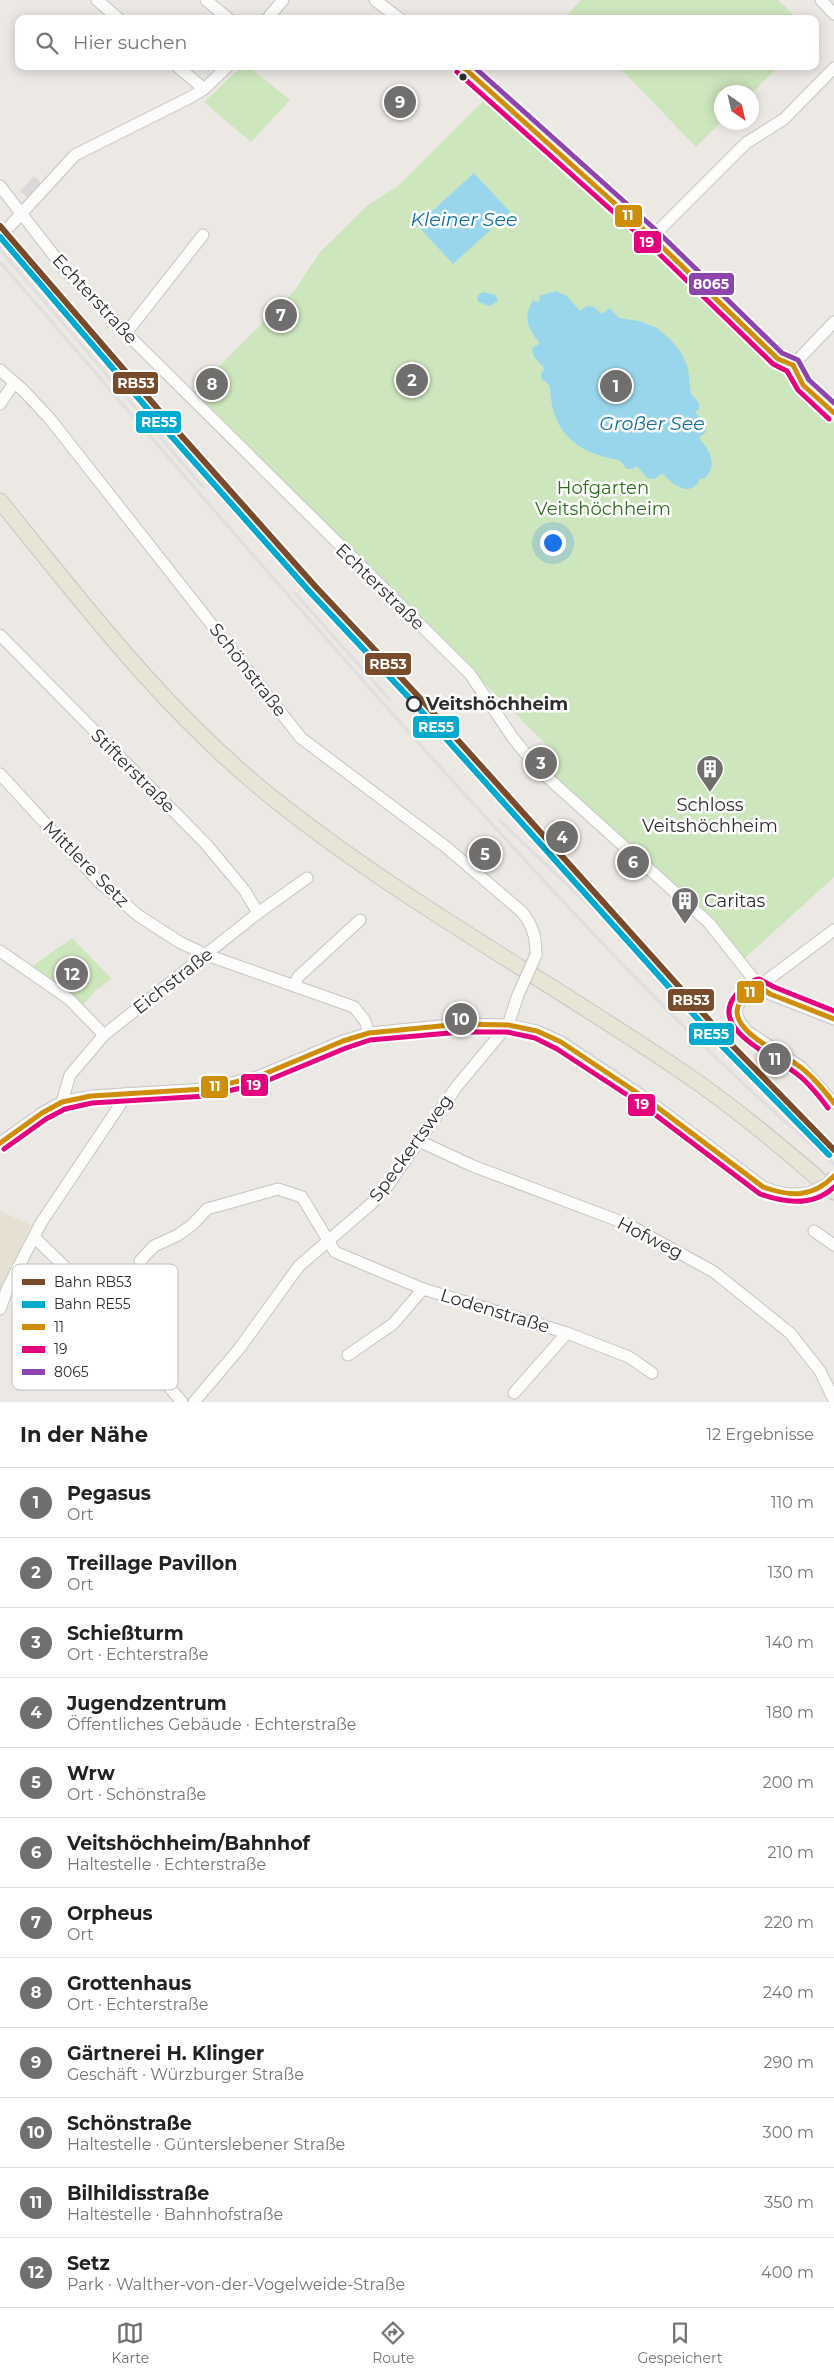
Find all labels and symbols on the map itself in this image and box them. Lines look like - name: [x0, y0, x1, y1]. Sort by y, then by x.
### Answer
- unlabelled marker: [458, 72, 468, 82]
- pin: 9: [384, 83, 416, 121]
- north arrow: [714, 85, 759, 130]
- line badge: 11: [614, 204, 643, 228]
- text: 11: [623, 206, 633, 224]
- water label: Kleiner See: [411, 208, 517, 231]
- line badge: 19: [633, 230, 662, 254]
- text: 19: [640, 233, 654, 251]
- street label: Echterstraße: [48, 249, 142, 349]
- line badge: 8065: [688, 272, 735, 296]
- text: 8065: [693, 275, 729, 293]
- pin: 7: [265, 296, 297, 334]
- pin: 2: [396, 361, 428, 399]
- pin: 8: [196, 365, 228, 403]
- pin: 1: [600, 367, 632, 405]
- line badge: RB53: [112, 371, 159, 395]
- text: RB53: [117, 374, 155, 392]
- line badge: RE55: [135, 410, 182, 434]
- water label: Großer See: [599, 412, 705, 435]
- text: RE55: [141, 413, 177, 431]
- park label: Hofgarten Veitshöchheim: [535, 477, 671, 520]
- your location: [540, 530, 566, 556]
- street label: Echterstraße: [331, 539, 429, 635]
- street label: Schönstraße: [205, 619, 291, 721]
- line badge: RB53: [364, 652, 412, 676]
- text: RB53: [369, 655, 407, 673]
- place label: Veitshöchheim: [425, 693, 568, 715]
- marker: Veitshöchheim: [406, 696, 422, 712]
- line badge: RE55: [412, 715, 460, 739]
- text: RE55: [418, 718, 454, 736]
- street label: Stifterstraße: [86, 724, 180, 818]
- pin: 3: [525, 744, 557, 782]
- building icon: Schloss Veitshöchheim: [695, 754, 725, 793]
- place label: Schloss Veitshöchheim: [642, 794, 778, 837]
- street label: Mittlere Setz: [38, 816, 134, 912]
- pin: 4: [546, 818, 578, 856]
- pin: 5: [469, 835, 501, 873]
- pin: 6: [617, 843, 649, 881]
- building icon: Caritas: [670, 886, 700, 925]
- place label: Caritas: [704, 890, 766, 912]
- street label: Eichstraße: [129, 943, 217, 1019]
- pin: 12: [56, 955, 88, 993]
- line badge: 11: [736, 980, 765, 1004]
- text: 11: [745, 983, 755, 1001]
- line badge: RB53: [667, 988, 715, 1012]
- text: RB53: [672, 991, 710, 1009]
- pin: 10: [445, 1000, 477, 1038]
- line badge: RE55: [688, 1022, 735, 1046]
- text: RE55: [693, 1025, 729, 1043]
- pin: 11: [759, 1040, 791, 1078]
- line badge: 19: [240, 1073, 269, 1097]
- line badge: 11: [200, 1075, 229, 1099]
- text: 19: [247, 1076, 261, 1094]
- text: 11: [210, 1077, 220, 1095]
- street label: Speckertsweg: [365, 1090, 457, 1206]
- line badge: 19: [627, 1093, 656, 1117]
- text: 19: [635, 1095, 649, 1113]
- street label: Hofweg: [613, 1212, 687, 1264]
- legend: [12, 1264, 178, 1390]
- text: Bahn RB53: [54, 1273, 132, 1291]
- street label: Lodenstraße: [438, 1284, 552, 1338]
- text: Bahn RE55: [54, 1295, 131, 1313]
- text: 11: [54, 1318, 64, 1336]
- text: 19: [54, 1340, 68, 1358]
- text: 8065: [54, 1363, 89, 1381]

